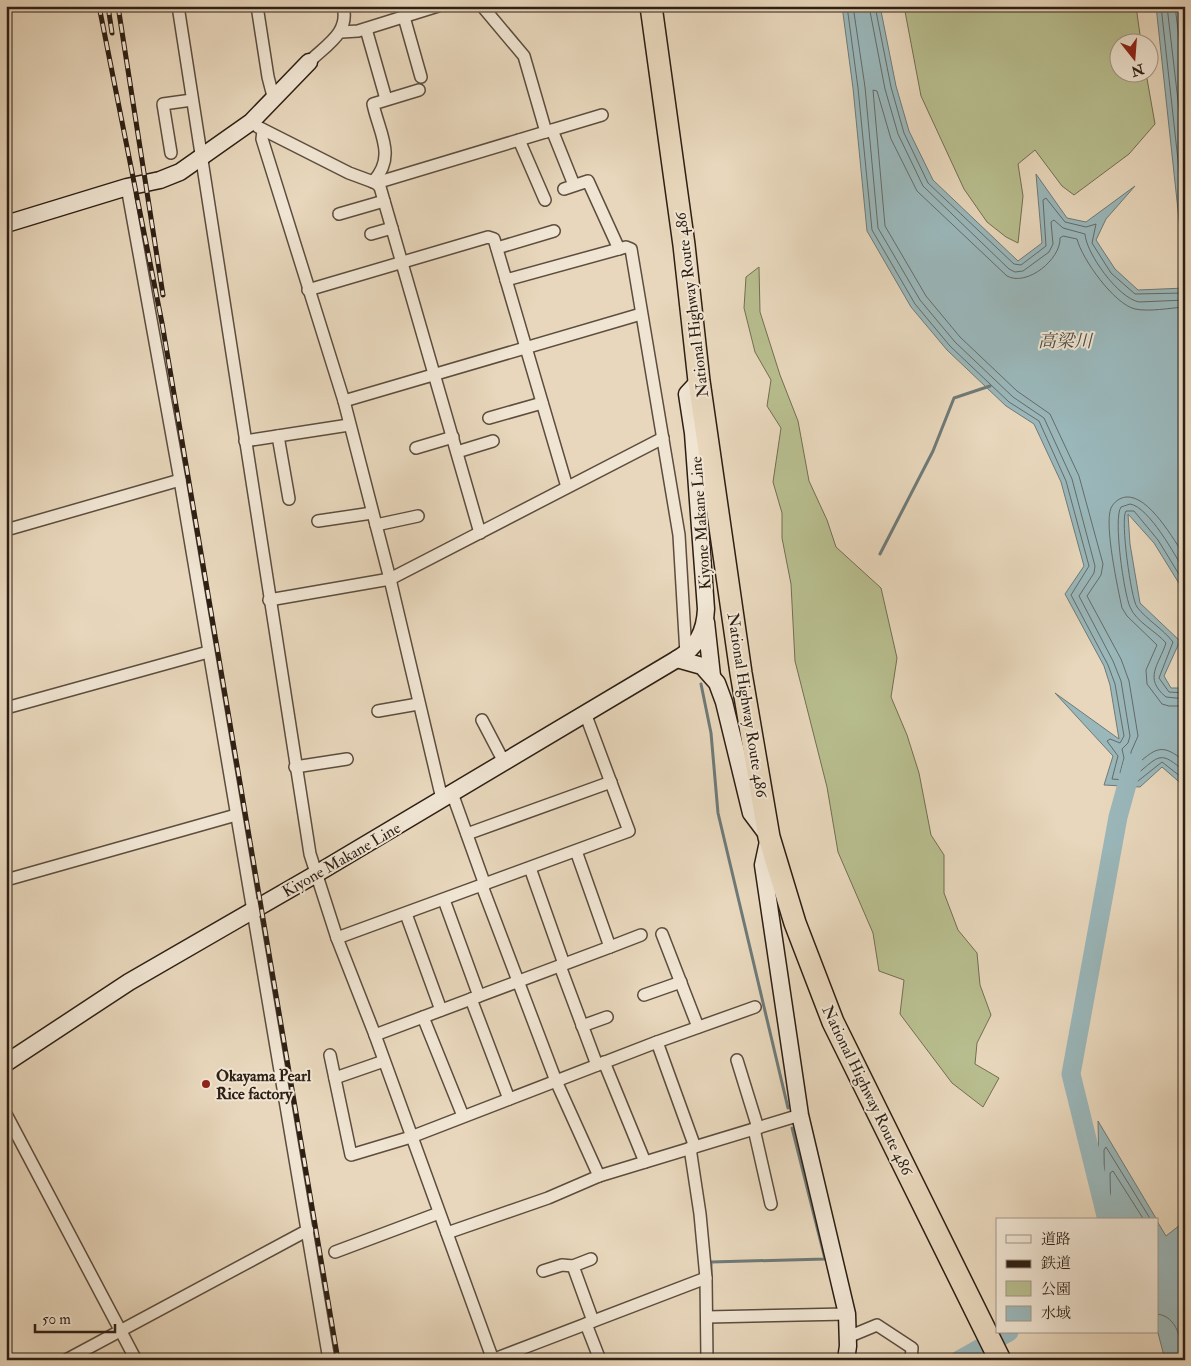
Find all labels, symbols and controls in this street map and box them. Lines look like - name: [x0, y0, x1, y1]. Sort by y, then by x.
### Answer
- north arrow: [1108, 32, 1158, 82]
- text: N: [1129, 60, 1147, 80]
- street label: National Highway Route 486: [671, 210, 713, 399]
- water label: 高梁川: [1038, 330, 1094, 353]
- street label: Kiyone Makane Line: [686, 455, 716, 590]
- street label: National Highway Route 486: [723, 611, 772, 800]
- street label: Kiyone Makane Line: [279, 818, 405, 902]
- street label: National Highway Route 486: [817, 1002, 917, 1180]
- place label: Okayama Pearl Rice factory: [216, 1066, 312, 1105]
- marker: Okayama Pearl Rice factory: [200, 1078, 212, 1090]
- legend: [996, 1218, 1158, 1334]
- text: 道路: [1041, 1230, 1071, 1249]
- text: 鉄道: [1041, 1254, 1071, 1273]
- text: 公園: [1041, 1280, 1071, 1299]
- scale bar: [35, 1301, 115, 1333]
- text: 水域: [1041, 1304, 1071, 1323]
- text: 50 m: [42, 1310, 71, 1329]

